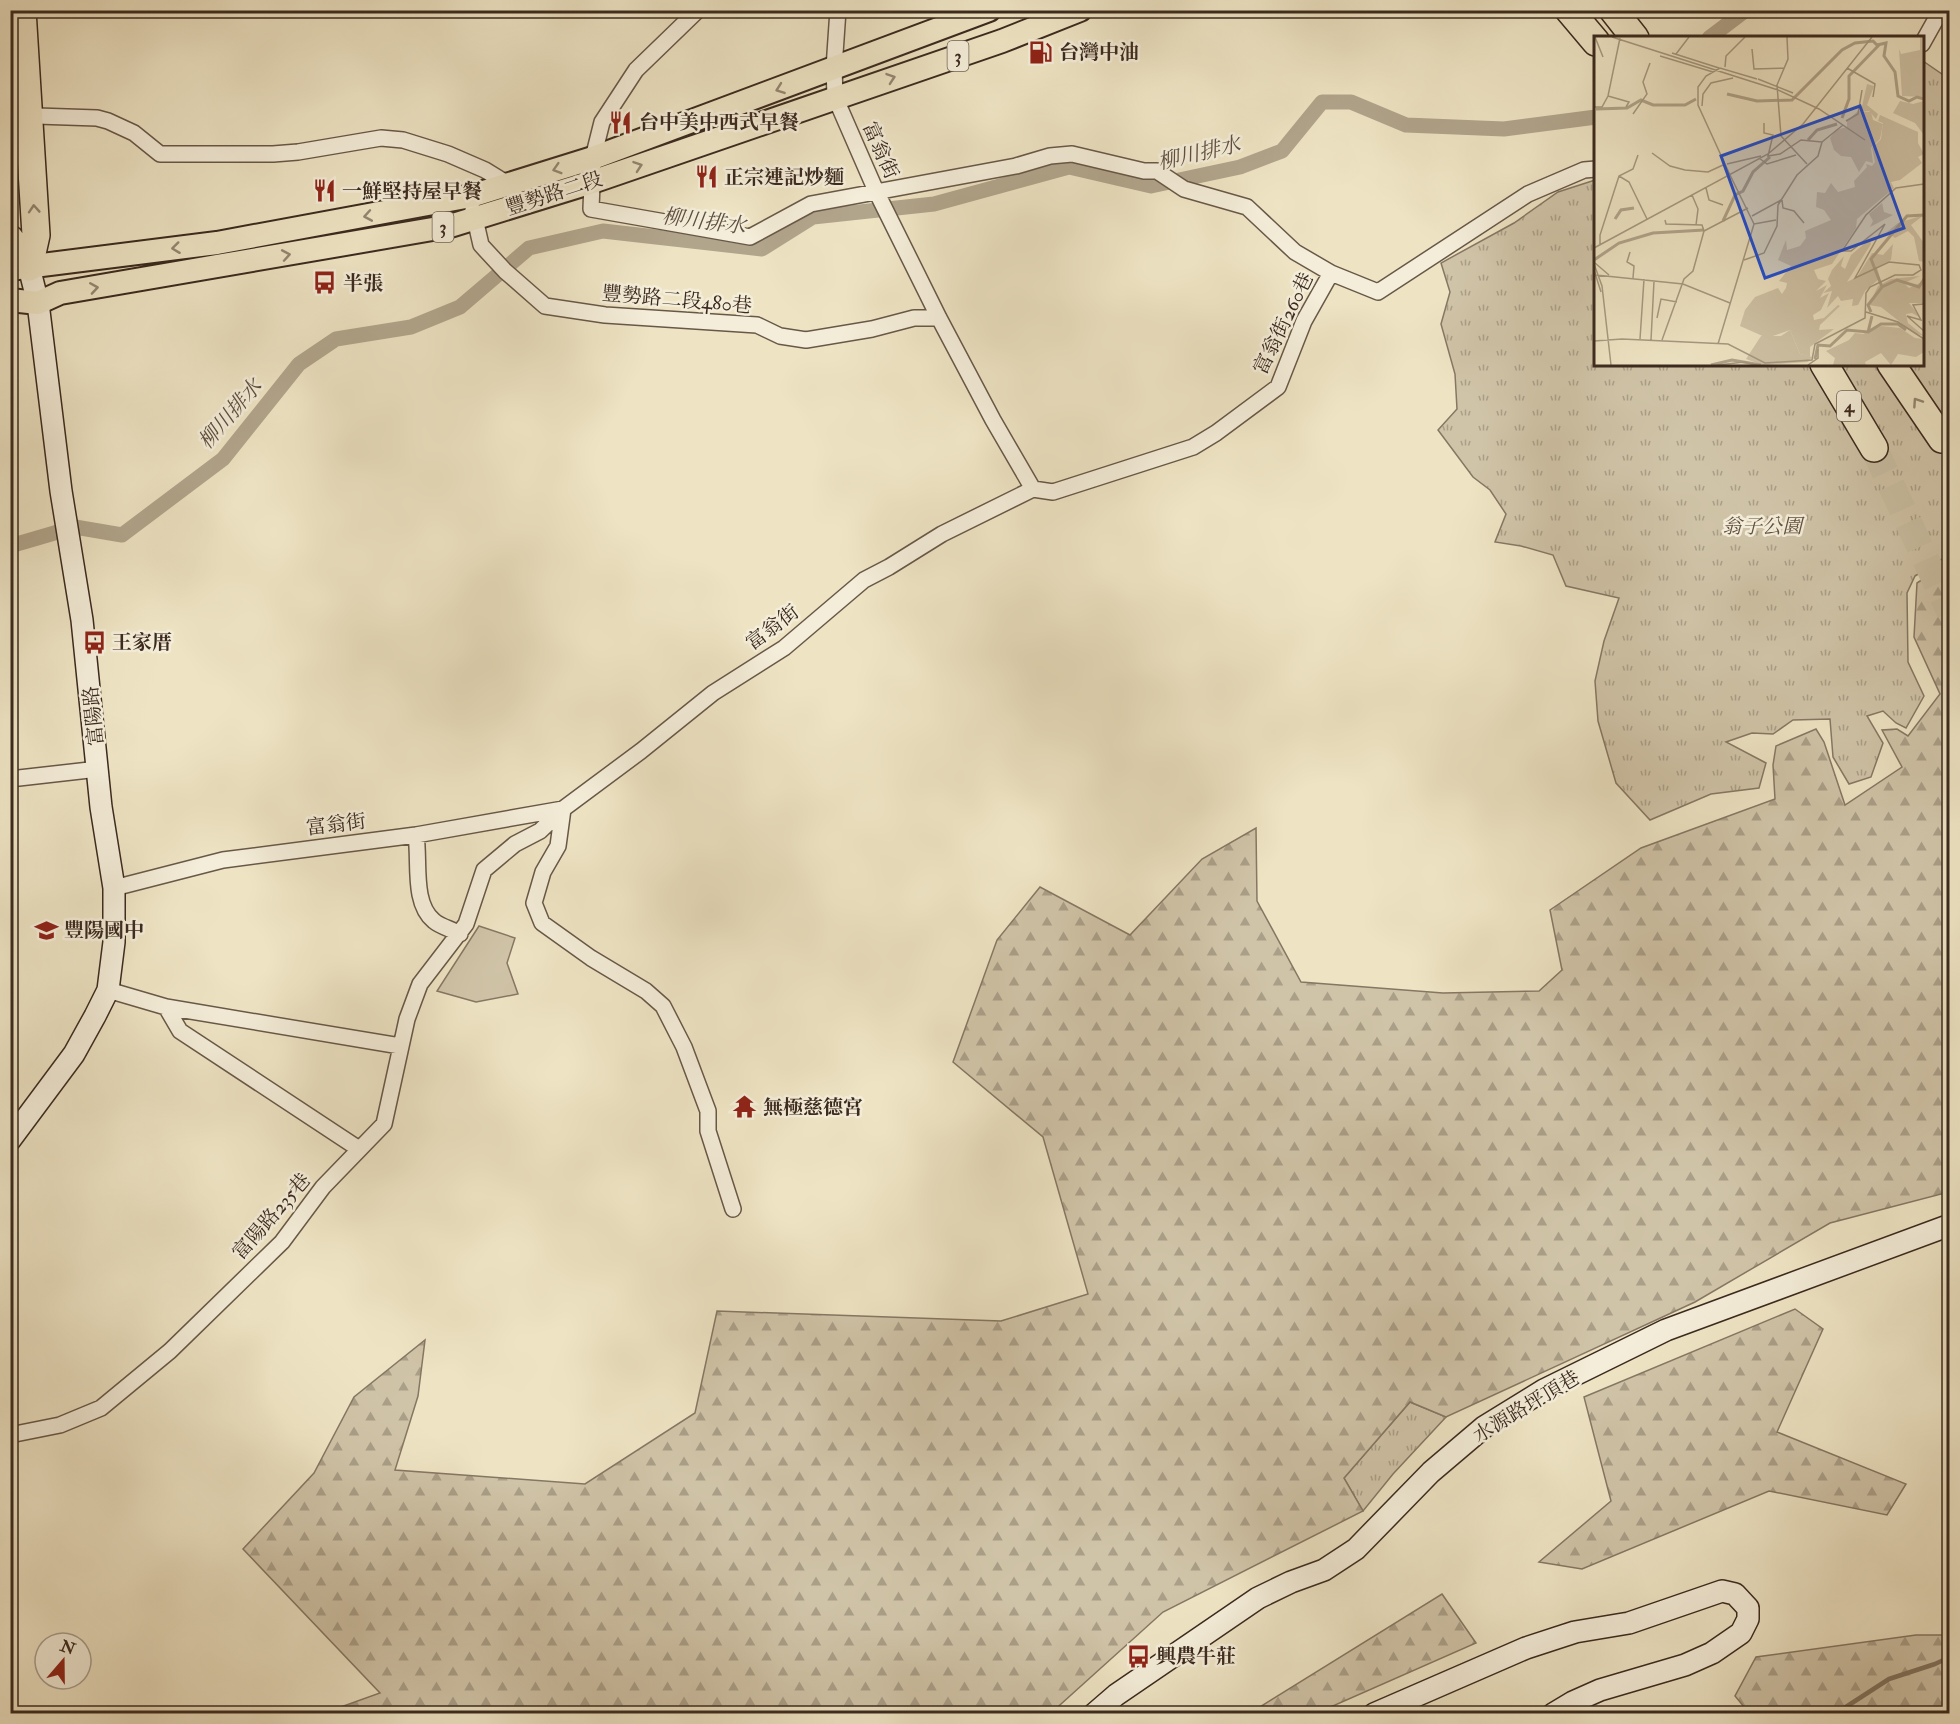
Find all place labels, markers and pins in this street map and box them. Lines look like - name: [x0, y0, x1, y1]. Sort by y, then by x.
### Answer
- fuel station icon: 台灣中油: [1028, 39, 1054, 65]
- place label: 台灣中油: [1059, 40, 1139, 65]
- restaurant icon: 台中美中西式早餐: [608, 109, 634, 135]
- place label: 台中美中西式早餐: [639, 110, 799, 135]
- restaurant icon: 正宗連記炒麵: [693, 164, 719, 190]
- place label: 正宗連記炒麵: [724, 165, 844, 190]
- restaurant icon: 一鮮堅持屋早餐: [311, 178, 337, 204]
- place label: 一鮮堅持屋早餐: [342, 179, 482, 204]
- bus stop icon: 半張: [312, 270, 338, 296]
- place label: 半張: [343, 271, 383, 296]
- bus stop icon: 王家厝: [81, 629, 107, 655]
- place label: 王家厝: [112, 630, 172, 655]
- school or university icon: 豐陽國中: [33, 917, 59, 943]
- place label: 豐陽國中: [64, 918, 144, 943]
- temple icon: 無極慈德宮: [732, 1094, 758, 1120]
- place label: 無極慈德宮: [763, 1095, 863, 1120]
- bus stop icon: 興農牛莊: [1125, 1643, 1151, 1669]
- place label: 興農牛莊: [1156, 1644, 1236, 1669]

